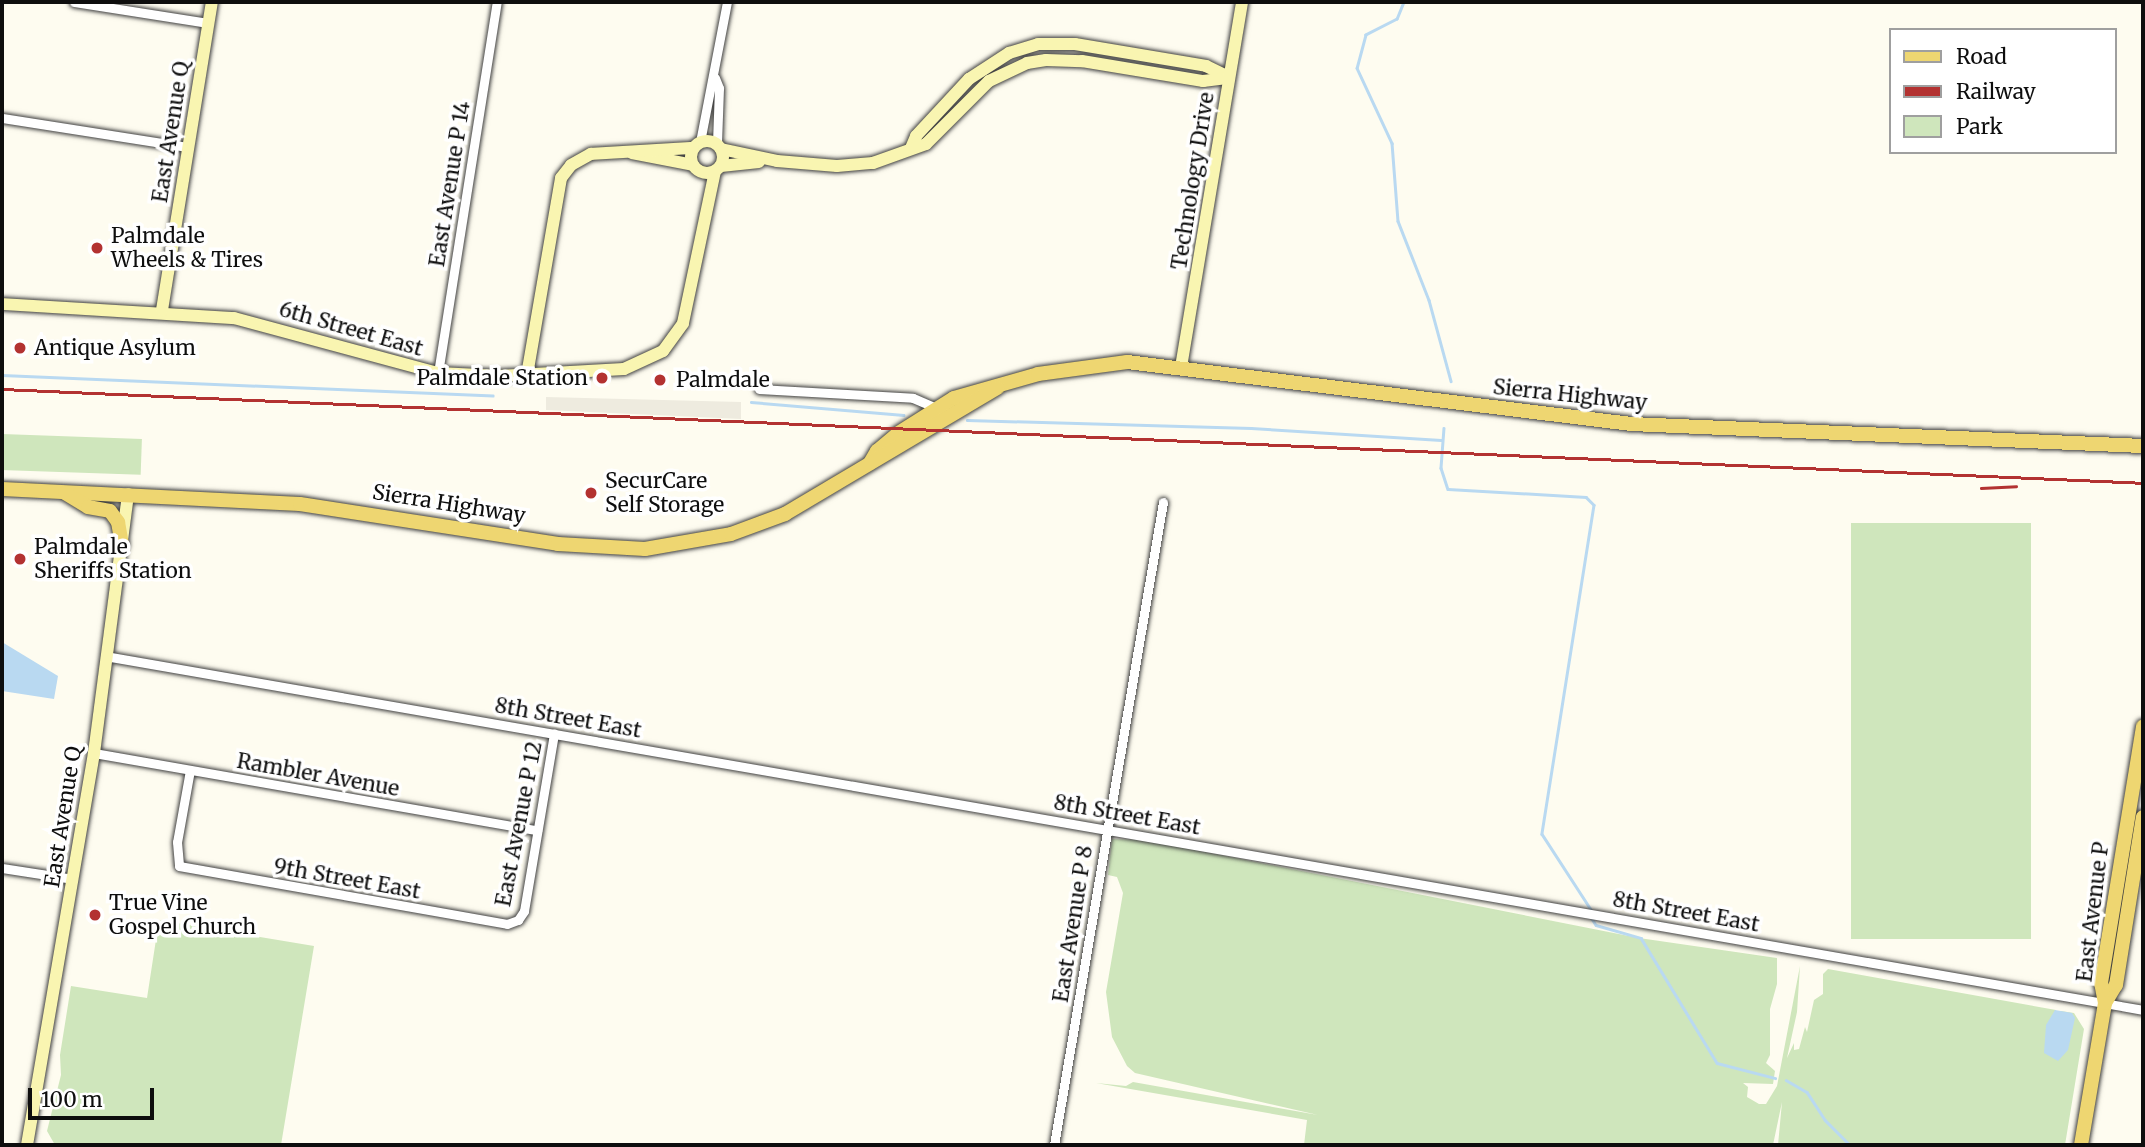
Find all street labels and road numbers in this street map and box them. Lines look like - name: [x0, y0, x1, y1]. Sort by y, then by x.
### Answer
- street label: East Avenue Q: [147, 60, 195, 204]
- street label: Technology Drive: [1167, 91, 1219, 271]
- street label: East Avenue P 14: [424, 99, 476, 269]
- street label: 6th Street East: [276, 296, 426, 362]
- street label: Sierra Highway: [1492, 374, 1648, 416]
- street label: Sierra Highway: [371, 479, 527, 529]
- street label: 8th Street East: [493, 693, 643, 743]
- street label: East Avenue P 12: [491, 739, 547, 909]
- street label: East Avenue Q: [39, 745, 87, 889]
- street label: Rambler Avenue: [235, 748, 401, 802]
- street label: 8th Street East: [1052, 790, 1202, 840]
- street label: East Avenue P: [2072, 841, 2114, 983]
- street label: East Avenue P 8: [1048, 844, 1098, 1004]
- street label: 9th Street East: [272, 854, 422, 904]
- street label: 8th Street East: [1611, 887, 1761, 937]

